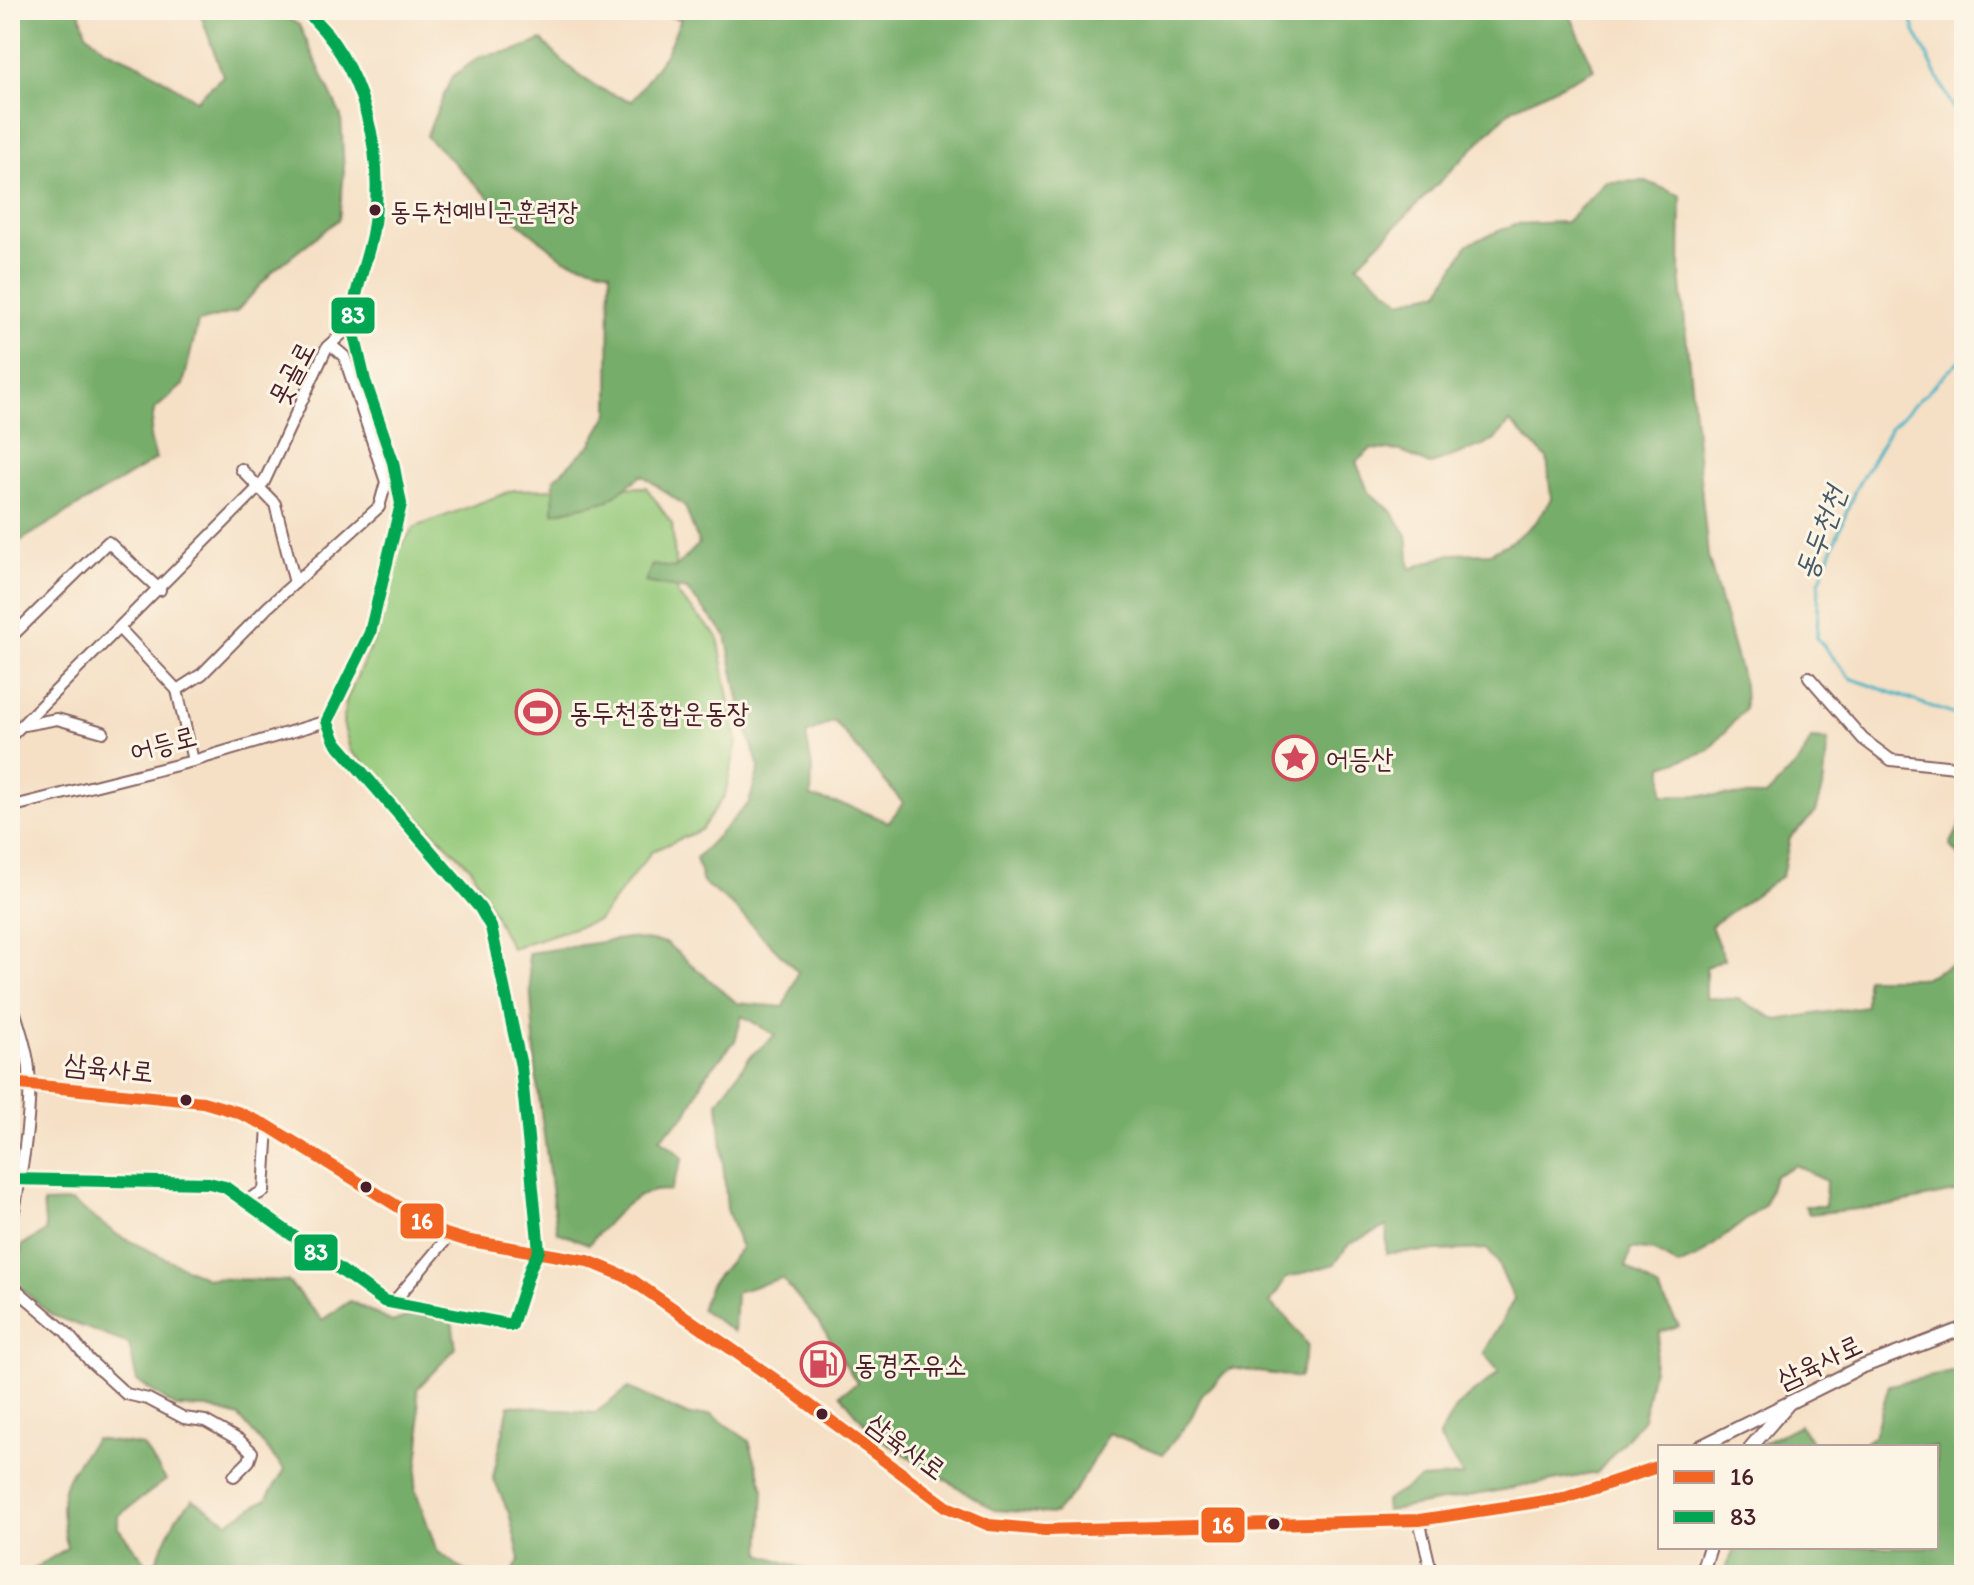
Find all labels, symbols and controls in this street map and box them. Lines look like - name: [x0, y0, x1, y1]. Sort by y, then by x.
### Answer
- place label: 동두천예비군훈련장: [390, 195, 578, 227]
- marker: 동두천예비군훈련장: [367, 202, 383, 218]
- line badge: 83: [330, 296, 376, 335]
- text: 83: [341, 302, 365, 329]
- street label: 못골로: [260, 335, 322, 411]
- water label: 동두천천: [1786, 478, 1854, 585]
- sports icon: 동두천종합운동장: [514, 688, 562, 736]
- place label: 동두천종합운동장: [569, 695, 750, 729]
- street label: 어등로: [126, 718, 200, 768]
- place icon: 어등산: [1271, 734, 1319, 782]
- place label: 어등산: [1326, 741, 1394, 775]
- street label: 삼육사로: [62, 1045, 156, 1089]
- unlabelled marker: [178, 1092, 194, 1108]
- unlabelled marker: [358, 1179, 374, 1195]
- line badge: 16: [399, 1202, 445, 1240]
- text: 16: [411, 1208, 433, 1235]
- line badge: 83: [293, 1233, 339, 1272]
- text: 83: [304, 1239, 328, 1266]
- street label: 삼육사로: [1771, 1327, 1867, 1395]
- fuel station icon: 동경주유소: [799, 1340, 847, 1388]
- place label: 동경주유소: [854, 1347, 967, 1381]
- street label: 삼육사로: [861, 1405, 953, 1487]
- unlabelled marker: [814, 1406, 830, 1422]
- legend: [1658, 1445, 1938, 1549]
- text: 16: [1730, 1462, 1754, 1491]
- text: 83: [1730, 1502, 1756, 1531]
- line badge: 16: [1200, 1506, 1246, 1544]
- text: 16: [1212, 1512, 1234, 1539]
- unlabelled marker: [1266, 1516, 1282, 1532]

